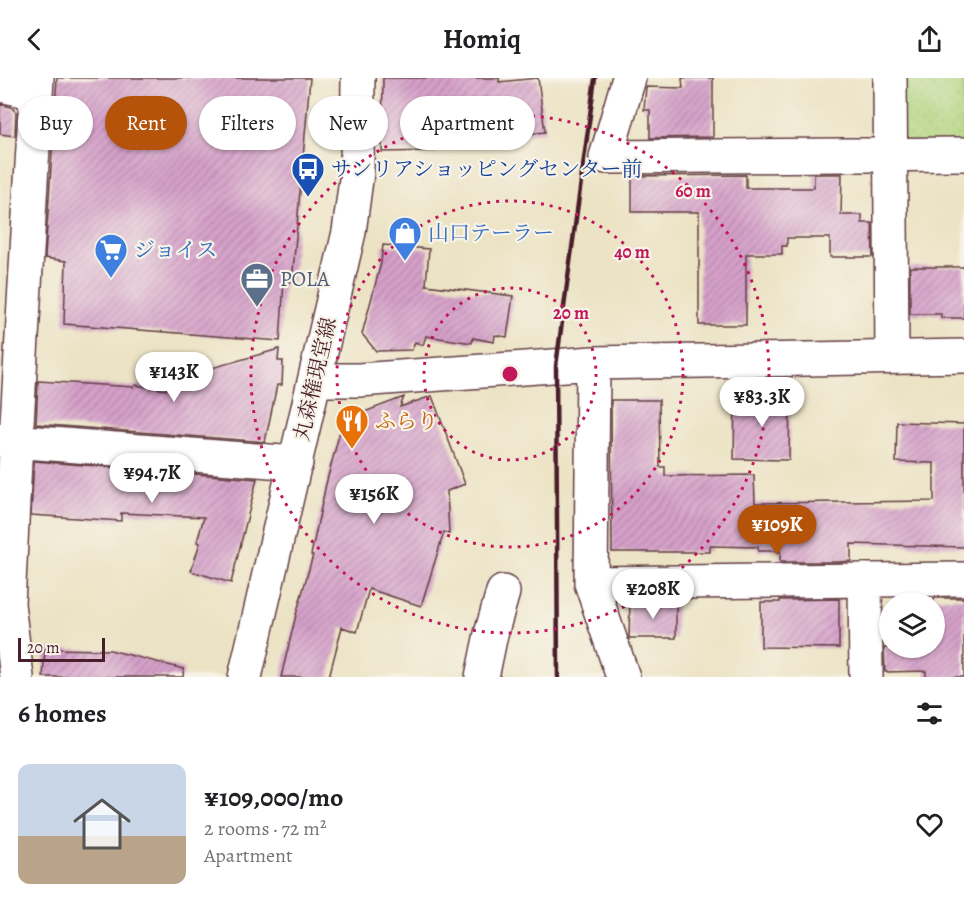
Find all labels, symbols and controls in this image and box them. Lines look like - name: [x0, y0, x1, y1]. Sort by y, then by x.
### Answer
- text: Homiq: [443, 21, 521, 57]
- icon: back: [18, 23, 51, 56]
- icon: share: [913, 23, 946, 56]
- chip: Buy: [18, 96, 93, 150]
- chip: Rent: [105, 96, 187, 150]
- chip: Filters: [199, 96, 296, 150]
- chip: New: [308, 96, 388, 150]
- chip: Apartment: [400, 96, 535, 150]
- bus stop icon: サンリアショッピングセンター前: [290, 151, 326, 198]
- place label: サンリアショッピングセンター前: [331, 155, 642, 183]
- text: 60 m: [675, 179, 711, 203]
- shop icon: 山口テーラー: [387, 215, 423, 262]
- place label: 山口テーラー: [428, 219, 554, 247]
- supermarket icon: ジョイス: [93, 232, 129, 279]
- place label: ジョイス: [134, 236, 217, 264]
- text: 40 m: [614, 240, 650, 264]
- office icon: POLA: [239, 261, 275, 308]
- place label: POLA: [280, 265, 330, 293]
- text: 20 m: [553, 301, 589, 325]
- street label: 丸森権現堂線: [287, 314, 343, 444]
- pin: ¥143K: [132, 352, 216, 403]
- text: ¥143K: [149, 358, 199, 385]
- centre of rings: [500, 364, 520, 384]
- pin: ¥83.3K: [713, 377, 811, 428]
- text: ¥83.3K: [734, 383, 790, 410]
- restaurant icon: ふらり: [334, 403, 370, 450]
- place label: ふらり: [375, 407, 438, 435]
- pin: ¥94.7K: [103, 453, 201, 504]
- text: ¥94.7K: [123, 459, 181, 486]
- pin: ¥156K: [332, 474, 416, 525]
- text: ¥156K: [349, 480, 399, 507]
- pin: ¥109K: [735, 505, 819, 556]
- text: ¥109K: [751, 511, 803, 538]
- pin: ¥208K: [611, 569, 695, 620]
- text: ¥208K: [626, 575, 680, 602]
- map controls: [879, 592, 945, 658]
- button: layers: [879, 592, 945, 658]
- scale bar: [18, 635, 105, 662]
- text: 20 m: [27, 637, 60, 659]
- text: 6 homes: [18, 696, 107, 731]
- icon: filters: [913, 697, 946, 730]
- text: ¥109,000/mo: [204, 780, 343, 815]
- icon: home: [66, 788, 138, 860]
- icon: heart: [913, 808, 946, 841]
- text: 2 rooms · 72 m²: [204, 815, 326, 842]
- text: Apartment: [204, 842, 293, 869]

